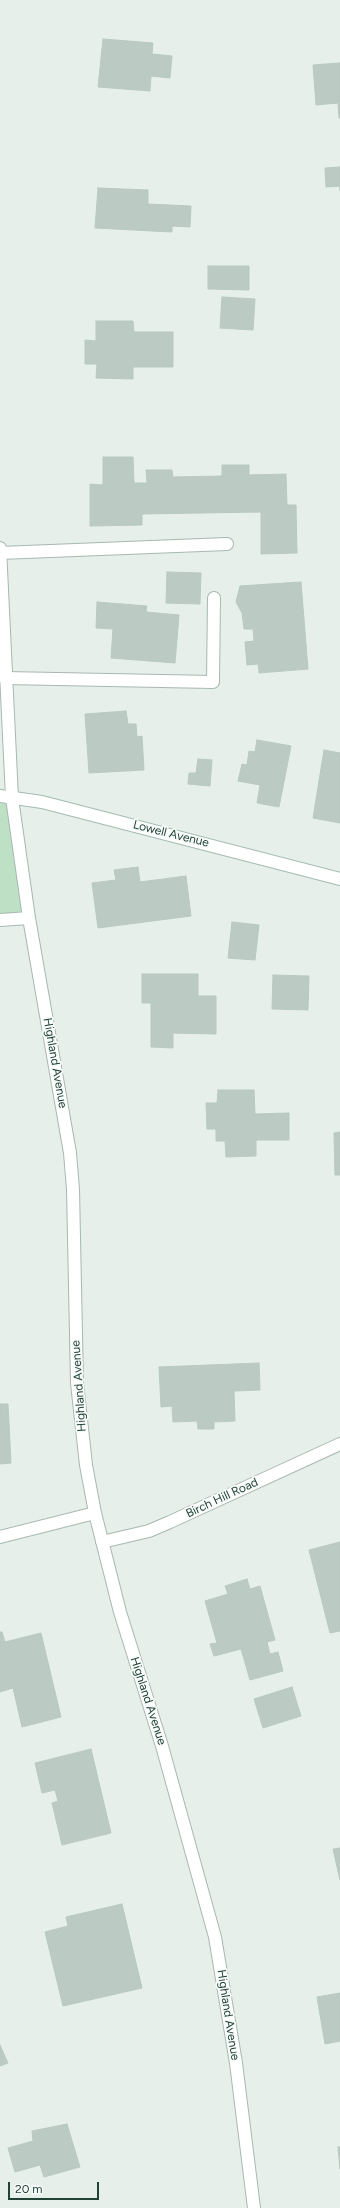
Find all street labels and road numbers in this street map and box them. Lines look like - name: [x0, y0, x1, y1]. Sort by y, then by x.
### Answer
- street label: Lowell Avenue: [132, 818, 210, 850]
- street label: Highland Avenue: [40, 1017, 70, 1109]
- street label: Highland Avenue: [69, 1340, 89, 1432]
- street label: Birch Hill Road: [184, 1475, 260, 1521]
- street label: Highland Avenue: [127, 1655, 169, 1747]
- street label: Highland Avenue: [214, 1969, 242, 2061]

